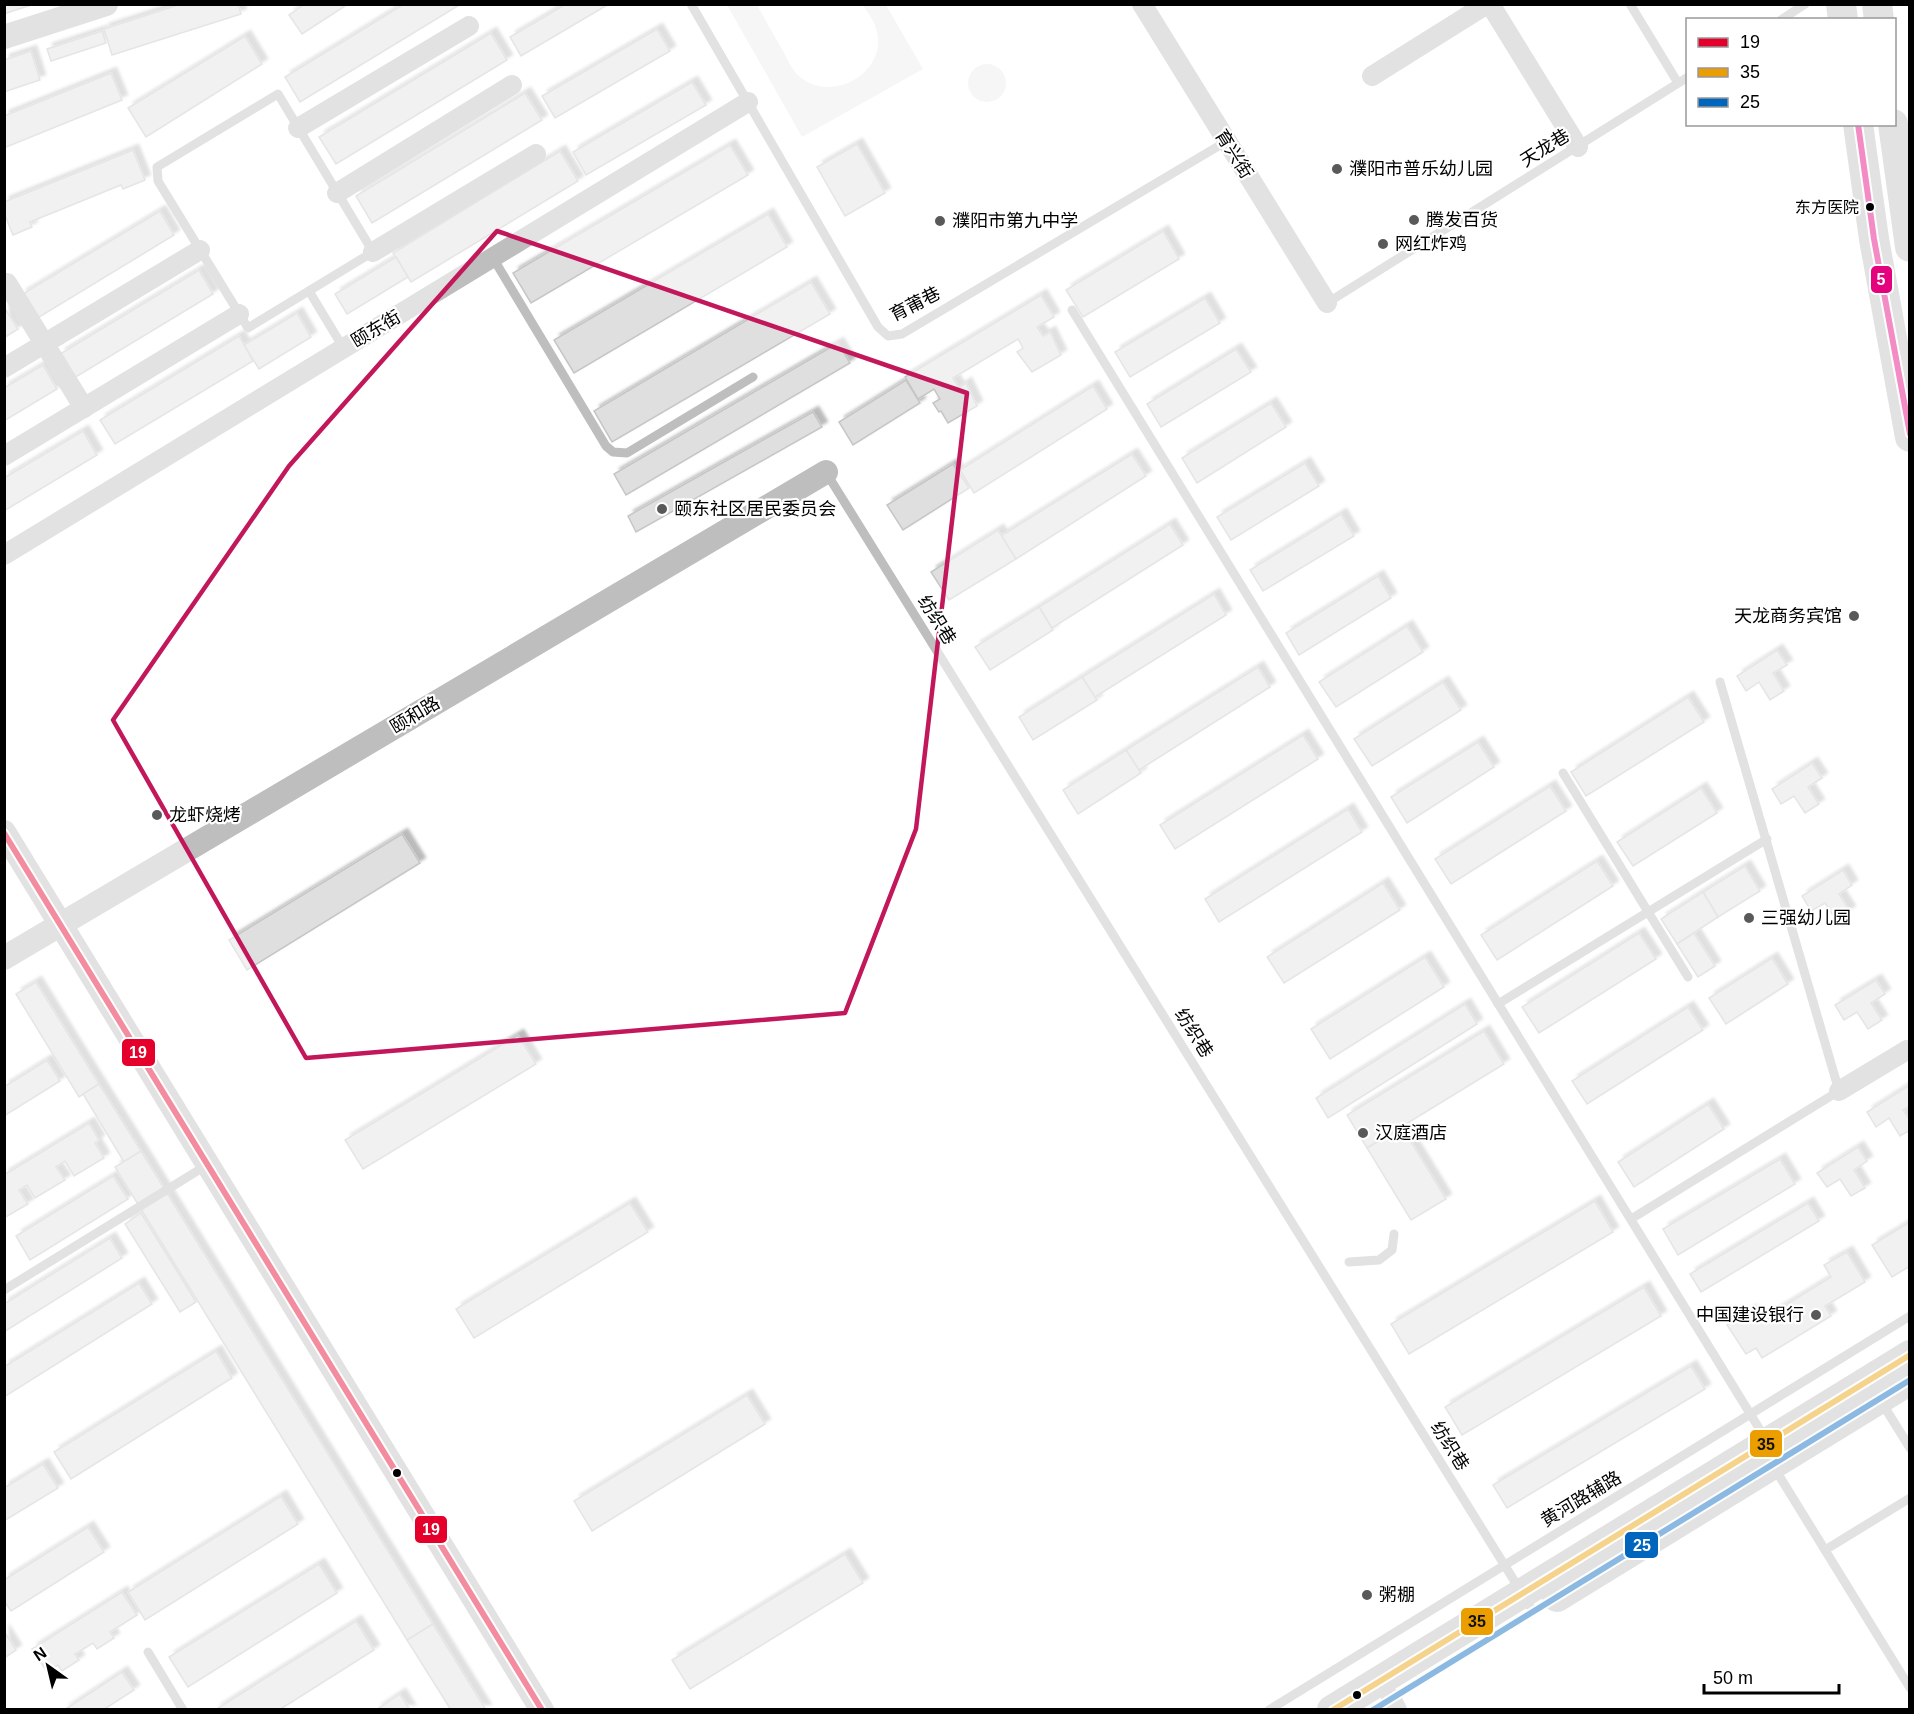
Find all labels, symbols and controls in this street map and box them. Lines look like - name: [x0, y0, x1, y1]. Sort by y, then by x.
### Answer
- legend: [1686, 18, 1896, 126]
- text: 19: [1740, 32, 1760, 52]
- text: 35: [1740, 62, 1760, 82]
- text: 25: [1740, 92, 1760, 112]
- street label: 天龙巷: [1517, 125, 1573, 171]
- street label: 育兴街: [1211, 126, 1257, 182]
- place label: 濮阳市普乐幼儿园: [1349, 159, 1493, 179]
- marker: 濮阳市普乐幼儿园: [1330, 162, 1344, 176]
- place label: 东方医院: [1795, 199, 1859, 216]
- marker: 东方医院: [1864, 201, 1876, 213]
- place label: 腾发百货: [1426, 210, 1498, 230]
- place label: 濮阳市第九中学: [952, 211, 1078, 231]
- marker: 腾发百货: [1407, 213, 1421, 227]
- marker: 濮阳市第九中学: [933, 214, 947, 228]
- place label: 网红炸鸡: [1395, 234, 1467, 254]
- marker: 网红炸鸡: [1376, 237, 1390, 251]
- line badge: 5: [1870, 265, 1893, 294]
- text: 5: [1877, 271, 1886, 288]
- street label: 育莆巷: [886, 283, 944, 325]
- street label: 颐东街: [348, 307, 404, 351]
- place label: 颐东社区居民委员会: [674, 499, 836, 519]
- marker: 颐东社区居民委员会: [655, 502, 669, 516]
- street label: 纺织巷: [914, 592, 960, 648]
- place label: 天龙商务宾馆: [1734, 606, 1842, 626]
- marker: 天龙商务宾馆: [1847, 609, 1861, 623]
- street label: 颐和路: [387, 693, 443, 737]
- place label: 龙虾烧烤: [169, 805, 241, 825]
- marker: 龙虾烧烤: [150, 808, 164, 822]
- place label: 三强幼儿园: [1761, 908, 1851, 928]
- marker: 三强幼儿园: [1742, 911, 1756, 925]
- street label: 纺织巷: [1171, 1005, 1217, 1061]
- line badge: 19: [121, 1038, 156, 1067]
- text: 19: [129, 1044, 147, 1061]
- place label: 汉庭酒店: [1375, 1123, 1447, 1143]
- marker: 汉庭酒店: [1356, 1126, 1370, 1140]
- place label: 中国建设银行: [1696, 1305, 1804, 1325]
- marker: 中国建设银行: [1809, 1308, 1823, 1322]
- street label: 纺织巷: [1427, 1418, 1473, 1474]
- line badge: 35: [1749, 1429, 1783, 1458]
- text: 35: [1757, 1436, 1775, 1453]
- unlabelled marker: [391, 1467, 403, 1479]
- street label: 黄河路辅路: [1537, 1467, 1625, 1531]
- line badge: 19: [414, 1515, 448, 1544]
- text: 19: [422, 1521, 440, 1538]
- line badge: 25: [1624, 1531, 1659, 1559]
- text: 25: [1633, 1537, 1651, 1554]
- place label: 粥棚: [1379, 1585, 1415, 1605]
- marker: 粥棚: [1360, 1588, 1374, 1602]
- line badge: 35: [1460, 1607, 1494, 1636]
- text: 35: [1468, 1613, 1486, 1630]
- north arrow: [18, 1636, 78, 1696]
- text: N: [30, 1644, 49, 1664]
- scale bar: [1704, 1657, 1839, 1695]
- text: 50 m: [1713, 1668, 1753, 1688]
- unlabelled marker: [1351, 1689, 1363, 1701]

